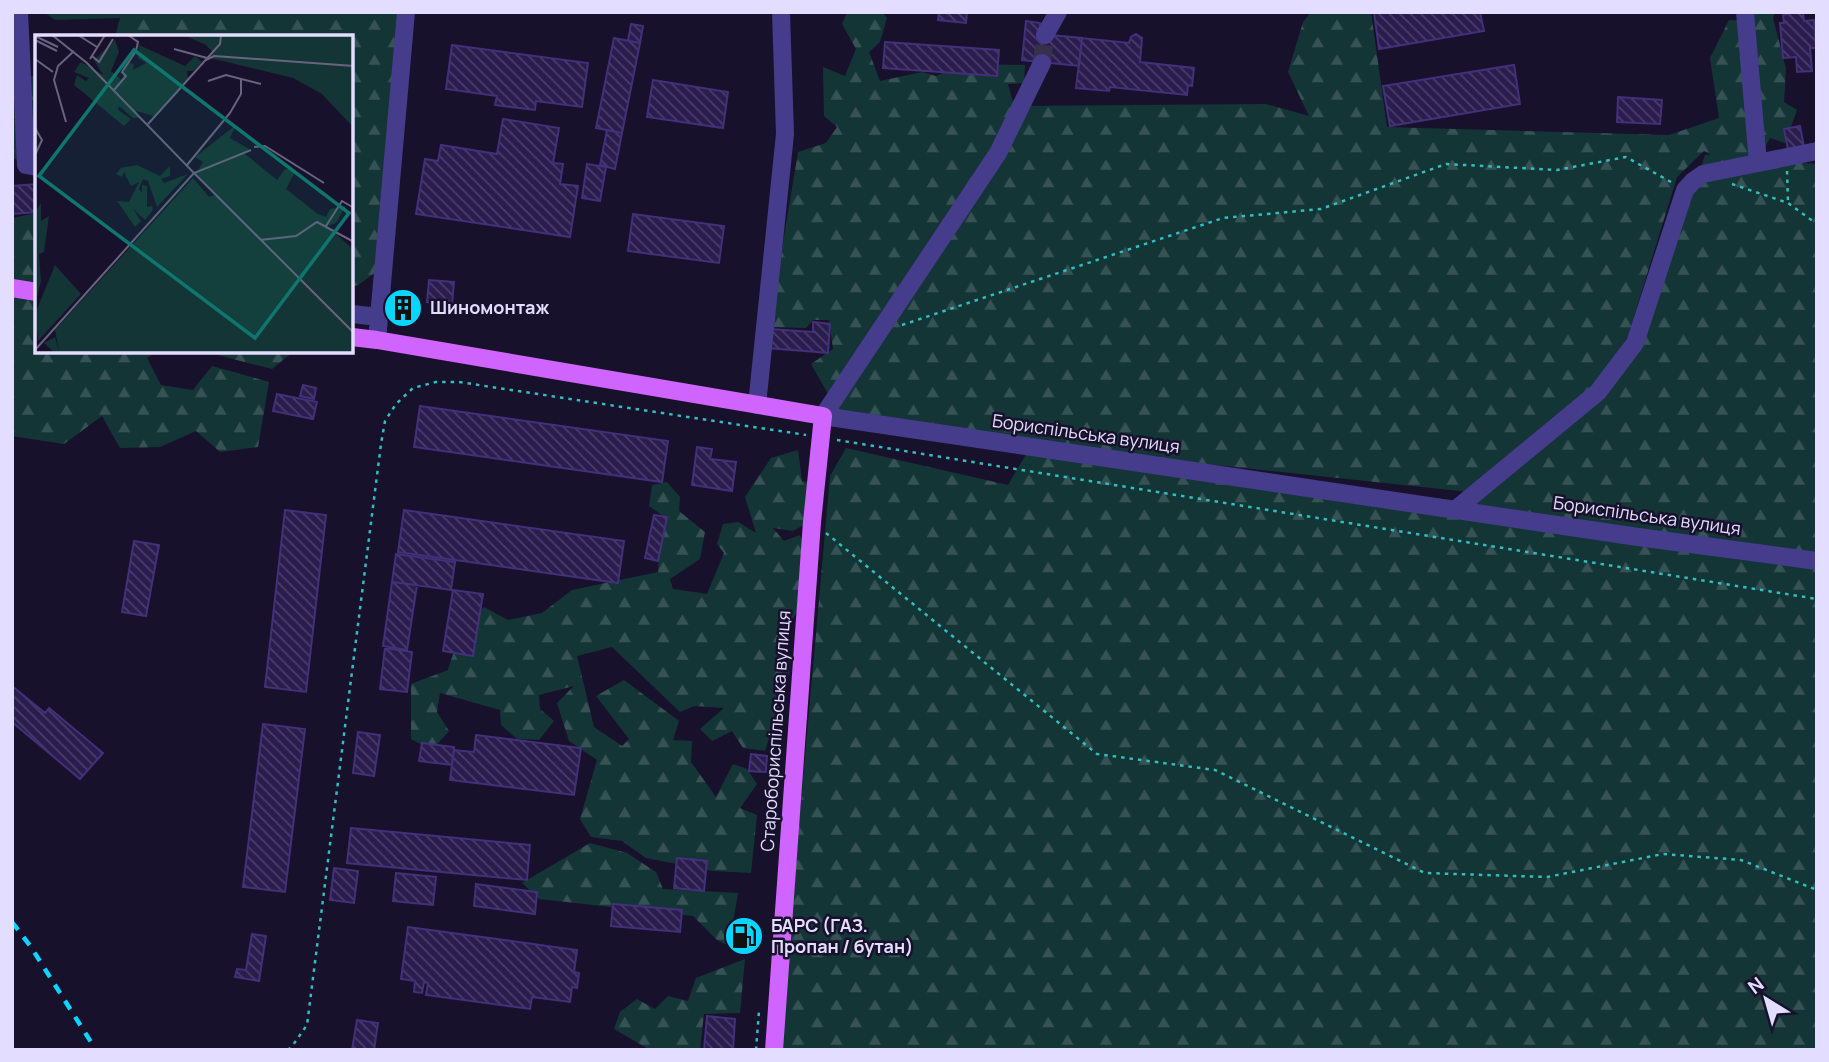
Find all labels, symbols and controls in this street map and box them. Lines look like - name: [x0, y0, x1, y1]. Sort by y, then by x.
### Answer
- inset map: [35, 35, 354, 354]
- building icon: Шиномонтаж: [382, 287, 424, 329]
- place label: Шиномонтаж: [430, 295, 549, 319]
- street label: Бориспільська вулиця: [991, 408, 1182, 458]
- street label: Бориспільська вулиця: [1552, 490, 1743, 540]
- street label: Старобориспільська вулиця: [755, 609, 795, 852]
- place label: БАРС (ГАЗ. Пропан / бутан): [771, 913, 913, 958]
- fuel station icon: БАРС (ГАЗ. Пропан / бутан): [723, 915, 765, 957]
- north arrow: [1731, 964, 1801, 1034]
- text: N: [1742, 971, 1769, 1000]

